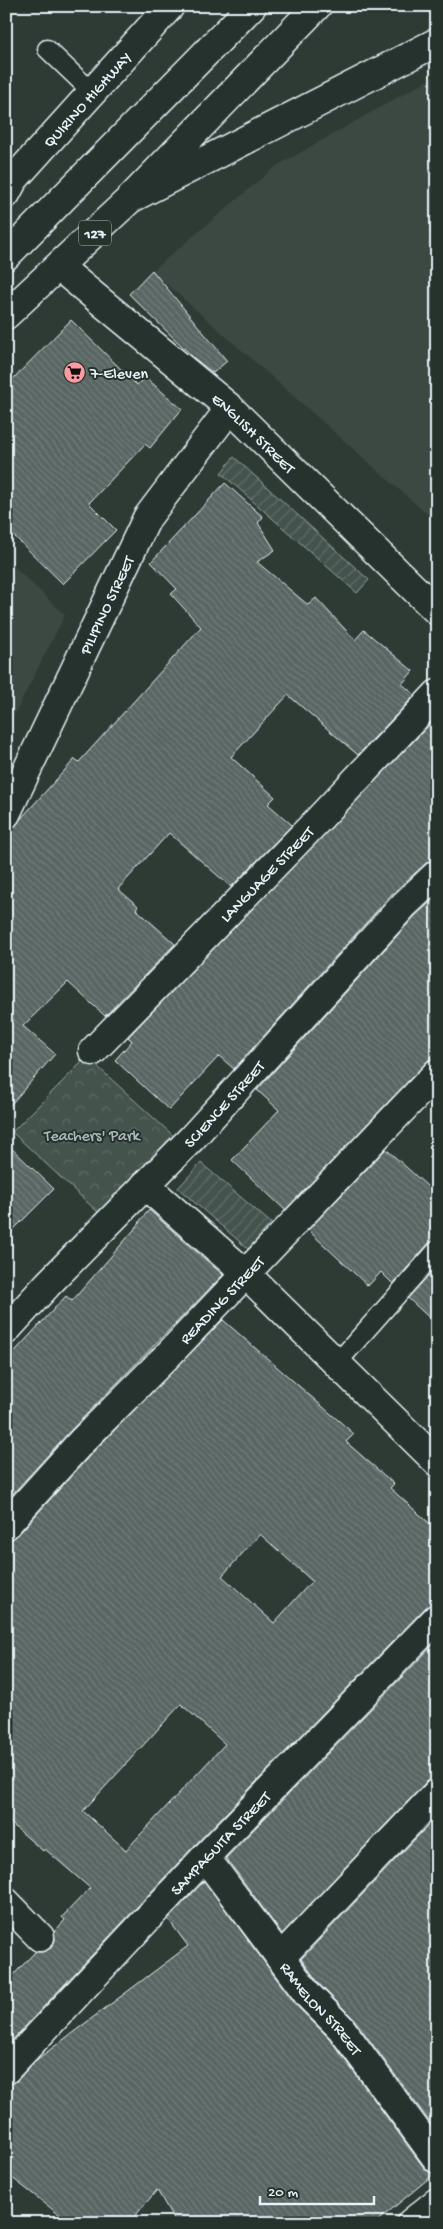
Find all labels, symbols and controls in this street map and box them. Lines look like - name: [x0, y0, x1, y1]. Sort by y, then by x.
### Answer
- street label: QUIRINO HIGHWAY: [41, 49, 137, 153]
- road number: 127: [79, 220, 111, 246]
- supermarket icon: 7-Eleven: [62, 360, 86, 384]
- place label: 7-Eleven: [89, 366, 148, 385]
- street label: ENGLISH STREET: [206, 391, 298, 480]
- street label: PILIPINO STREET: [77, 553, 141, 659]
- street label: LANGUAGE STREET: [218, 823, 320, 928]
- street label: SCIENCE STREET: [182, 1058, 271, 1153]
- park label: Teachers' Park: [43, 1128, 142, 1147]
- street label: READING STREET: [177, 1253, 271, 1350]
- street label: SAMPAGUITA STREET: [168, 1788, 277, 1901]
- street label: RAMELON STREET: [274, 1960, 364, 2061]
- scale bar: [260, 2174, 374, 2206]
- text: 20 m: [268, 2184, 298, 2202]

